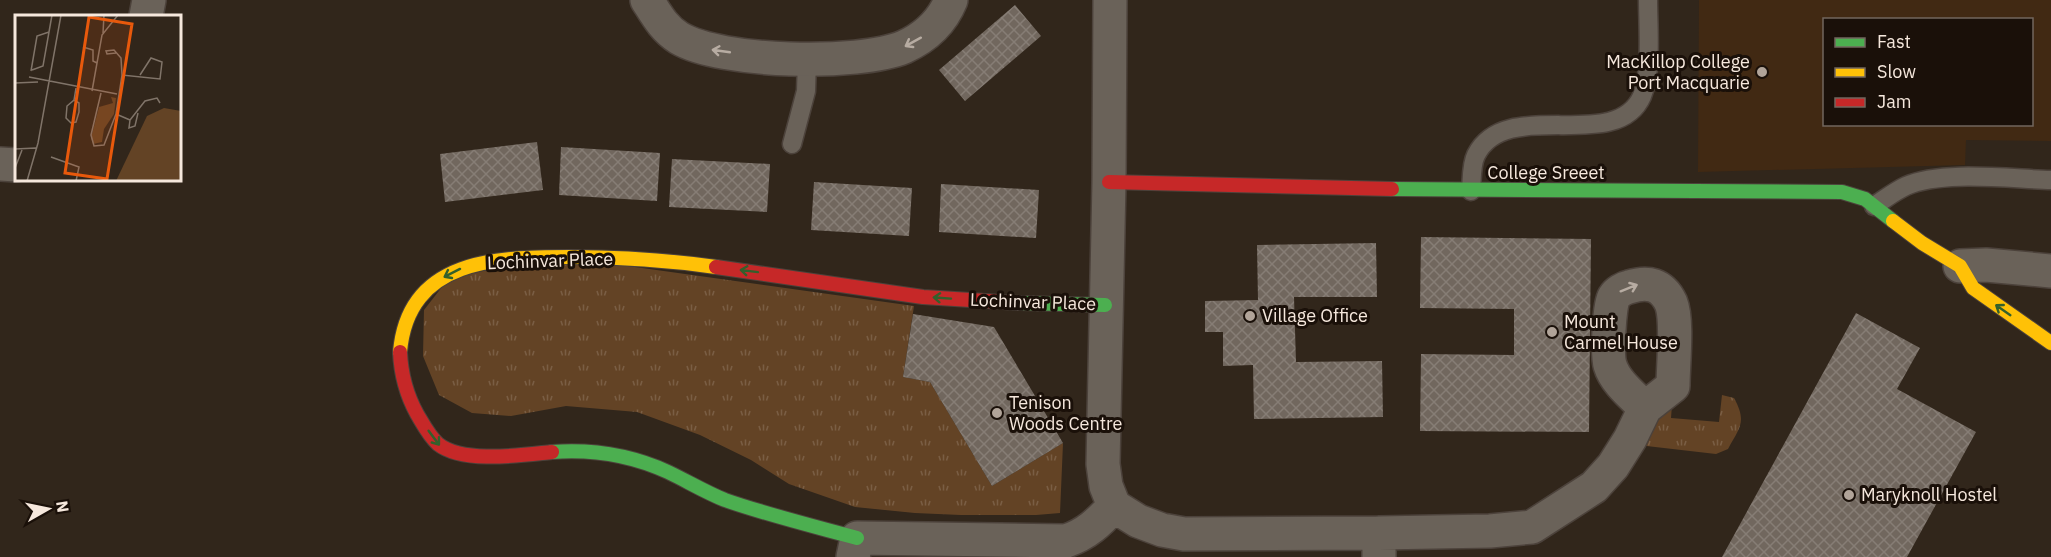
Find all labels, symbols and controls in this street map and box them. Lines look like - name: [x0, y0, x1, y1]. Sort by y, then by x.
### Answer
- inset map: [15, 15, 182, 182]
- legend: [1823, 18, 2033, 126]
- text: Fast: [1877, 30, 1911, 53]
- one-way arrow: [905, 36, 922, 48]
- one-way arrow: [712, 45, 731, 56]
- place label: MacKillop College Port Macquarie: [1606, 50, 1750, 94]
- text: Slow: [1877, 60, 1916, 83]
- marker: MacKillop College Port Macquarie: [1755, 65, 1769, 79]
- text: Jam: [1877, 90, 1912, 113]
- street label: College Sreeet: [1487, 161, 1605, 184]
- street label: Lochinvar Place: [487, 247, 614, 274]
- one-way arrow: [740, 265, 760, 276]
- one-way arrow: [444, 268, 462, 279]
- one-way arrow: [1619, 282, 1637, 293]
- street label: Lochinvar Place: [970, 288, 1097, 315]
- one-way arrow: [933, 293, 953, 304]
- place label: Village Office: [1262, 304, 1368, 327]
- one-way arrow: [1995, 304, 2012, 316]
- marker: Village Office: [1243, 309, 1257, 323]
- place label: Mount Carmel House: [1564, 310, 1678, 354]
- marker: Mount Carmel House: [1545, 325, 1559, 339]
- place label: Tenison Woods Centre: [1009, 391, 1122, 435]
- marker: Tenison Woods Centre: [990, 406, 1004, 420]
- one-way arrow: [428, 430, 440, 446]
- north arrow: [18, 479, 78, 539]
- place label: Maryknoll Hostel: [1861, 483, 1997, 506]
- marker: Maryknoll Hostel: [1842, 488, 1856, 502]
- text: N: [52, 499, 74, 514]

